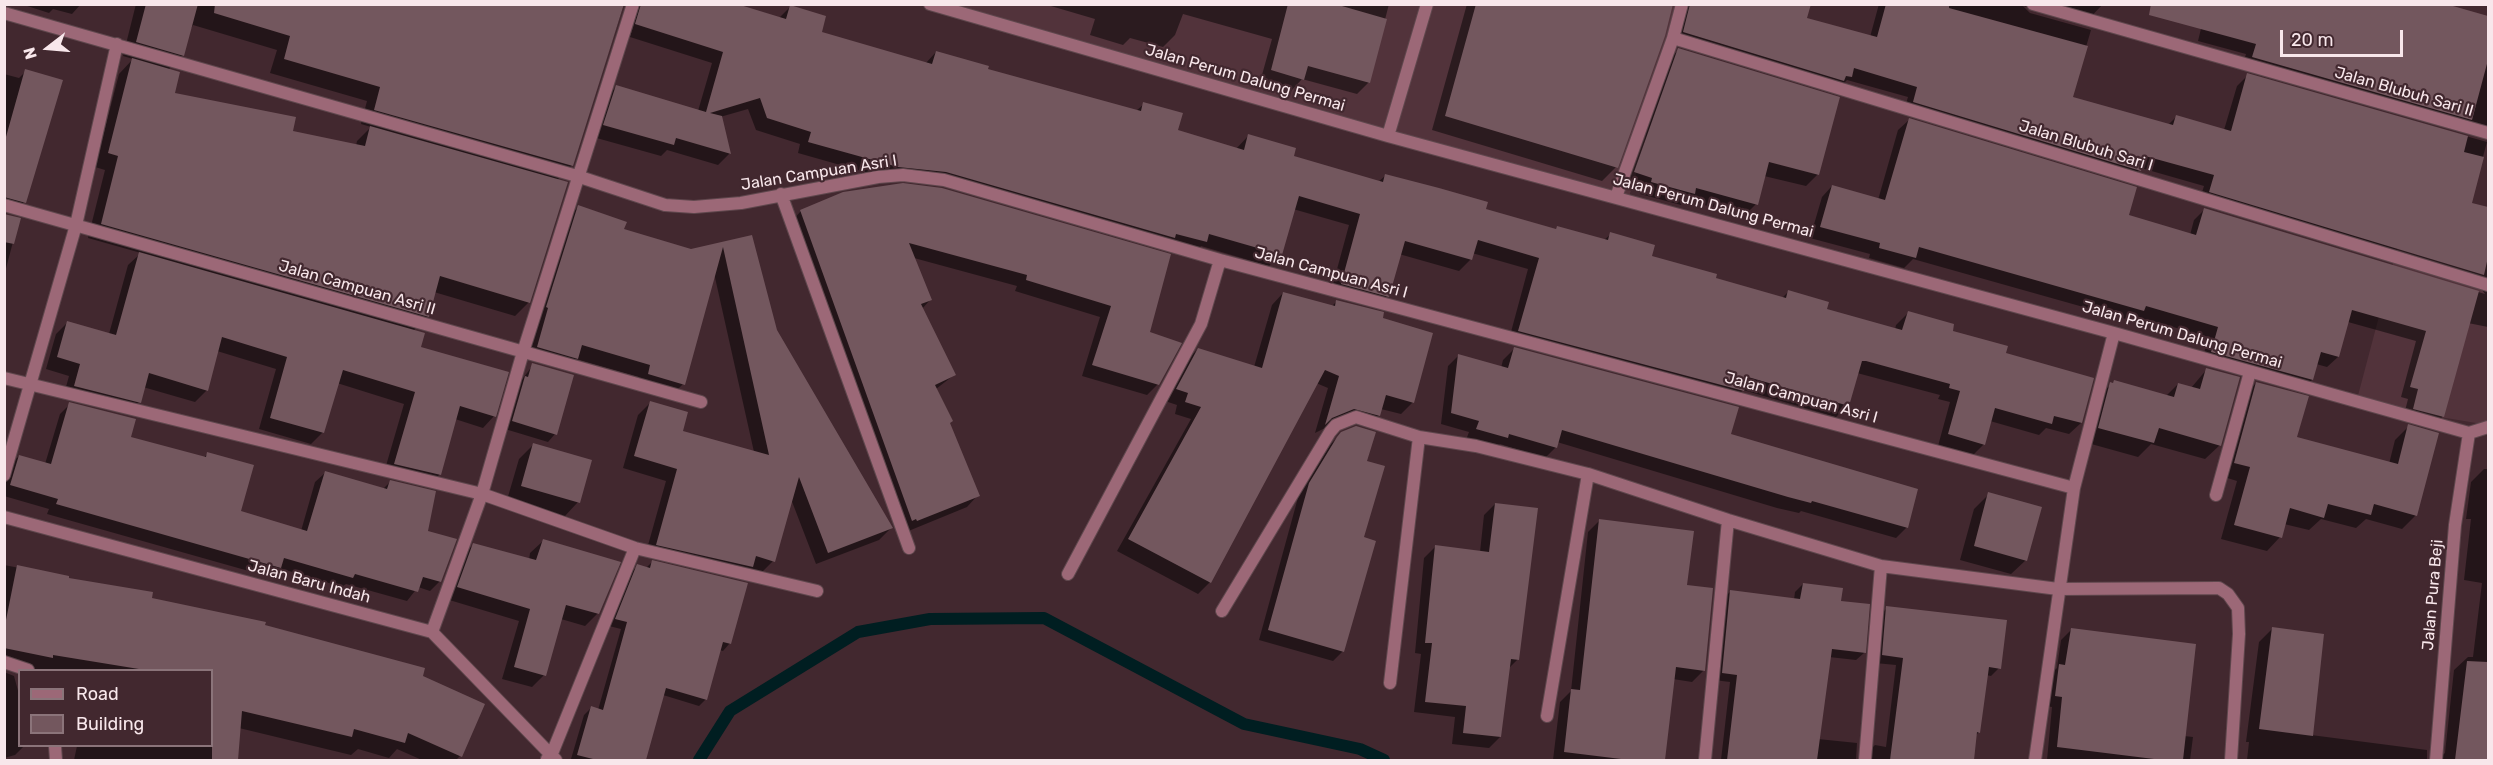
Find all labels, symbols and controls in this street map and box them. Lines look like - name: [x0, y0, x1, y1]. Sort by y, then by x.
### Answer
- north arrow: [18, 18, 78, 78]
- scale bar: [2283, 18, 2406, 56]
- text: 20 m: [2291, 29, 2333, 51]
- street label: Jalan Perum Dalung Permai: [1143, 40, 1347, 116]
- text: N: [19, 45, 41, 61]
- street label: Jalan Blubuh Sari II: [2332, 63, 2476, 121]
- street label: Jalan Blubuh Sari I: [2017, 116, 2155, 176]
- street label: Jalan Campuan Asri I: [740, 151, 898, 195]
- street label: Jalan Perum Dalung Permai: [1611, 170, 1815, 242]
- street label: Jalan Campuan Asri I: [1252, 243, 1410, 303]
- street label: Jalan Campuan Asri II: [276, 256, 438, 320]
- street label: Jalan Perum Dalung Permai: [2080, 297, 2284, 373]
- street label: Jalan Campuan Asri I: [1722, 368, 1880, 428]
- street label: Jalan Pura Beji: [2419, 539, 2447, 651]
- street label: Jalan Baru Indah: [245, 556, 373, 608]
- legend: [18, 669, 213, 747]
- text: Road: [76, 683, 119, 705]
- text: Building: [76, 713, 144, 735]

